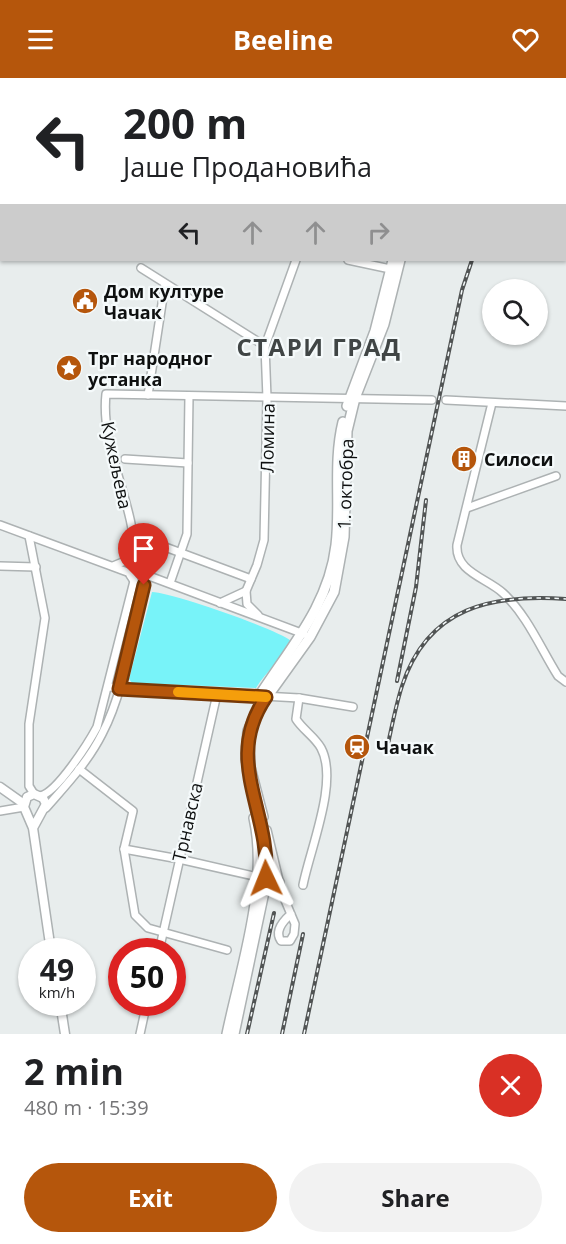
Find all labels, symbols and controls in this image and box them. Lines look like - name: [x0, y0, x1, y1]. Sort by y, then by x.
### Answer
- text: Beeline: [233, 21, 333, 58]
- icon: menu: [24, 23, 57, 56]
- icon: heart: [509, 23, 542, 56]
- text: 200 m: [123, 94, 247, 151]
- icon: left: [24, 102, 102, 180]
- text: Јаше Продановића: [123, 148, 372, 185]
- icon: left: [173, 216, 206, 249]
- icon: ahead: [236, 216, 269, 249]
- icon: ahead: [299, 216, 332, 249]
- icon: right: [362, 216, 395, 249]
- place label: Дом културе Чачак: [104, 279, 224, 324]
- map controls: [482, 279, 548, 345]
- button: search: [482, 279, 548, 345]
- public building icon: Дом културе Чачак: [70, 286, 100, 316]
- district label: СТАРИ ГРАД: [236, 330, 402, 363]
- place label: Трг народног устанка: [88, 346, 212, 391]
- place icon: Трг народног устанка: [54, 353, 84, 383]
- street label: Ломина: [254, 403, 280, 473]
- street label: Кужељева: [96, 419, 138, 511]
- street label: 1. октобра: [331, 438, 359, 530]
- building icon: Силоси: [449, 444, 479, 474]
- place label: Силоси: [484, 447, 553, 471]
- pin: [118, 523, 169, 585]
- icon: arrive: [127, 532, 160, 565]
- station icon: Чачак: [342, 732, 372, 762]
- place label: Чачак: [376, 735, 435, 759]
- street label: Трнавска: [166, 780, 208, 864]
- position arrow: [234, 846, 298, 910]
- speed limit sign: 50: [108, 938, 186, 1016]
- text: 49: [40, 949, 74, 990]
- text: km/h: [39, 982, 75, 1002]
- text: 2 min: [24, 1047, 124, 1096]
- button: close: [479, 1054, 542, 1117]
- text: 480 m · 15:39: [24, 1094, 149, 1121]
- button: Exit: [24, 1163, 277, 1232]
- button: Share: [289, 1163, 542, 1232]

